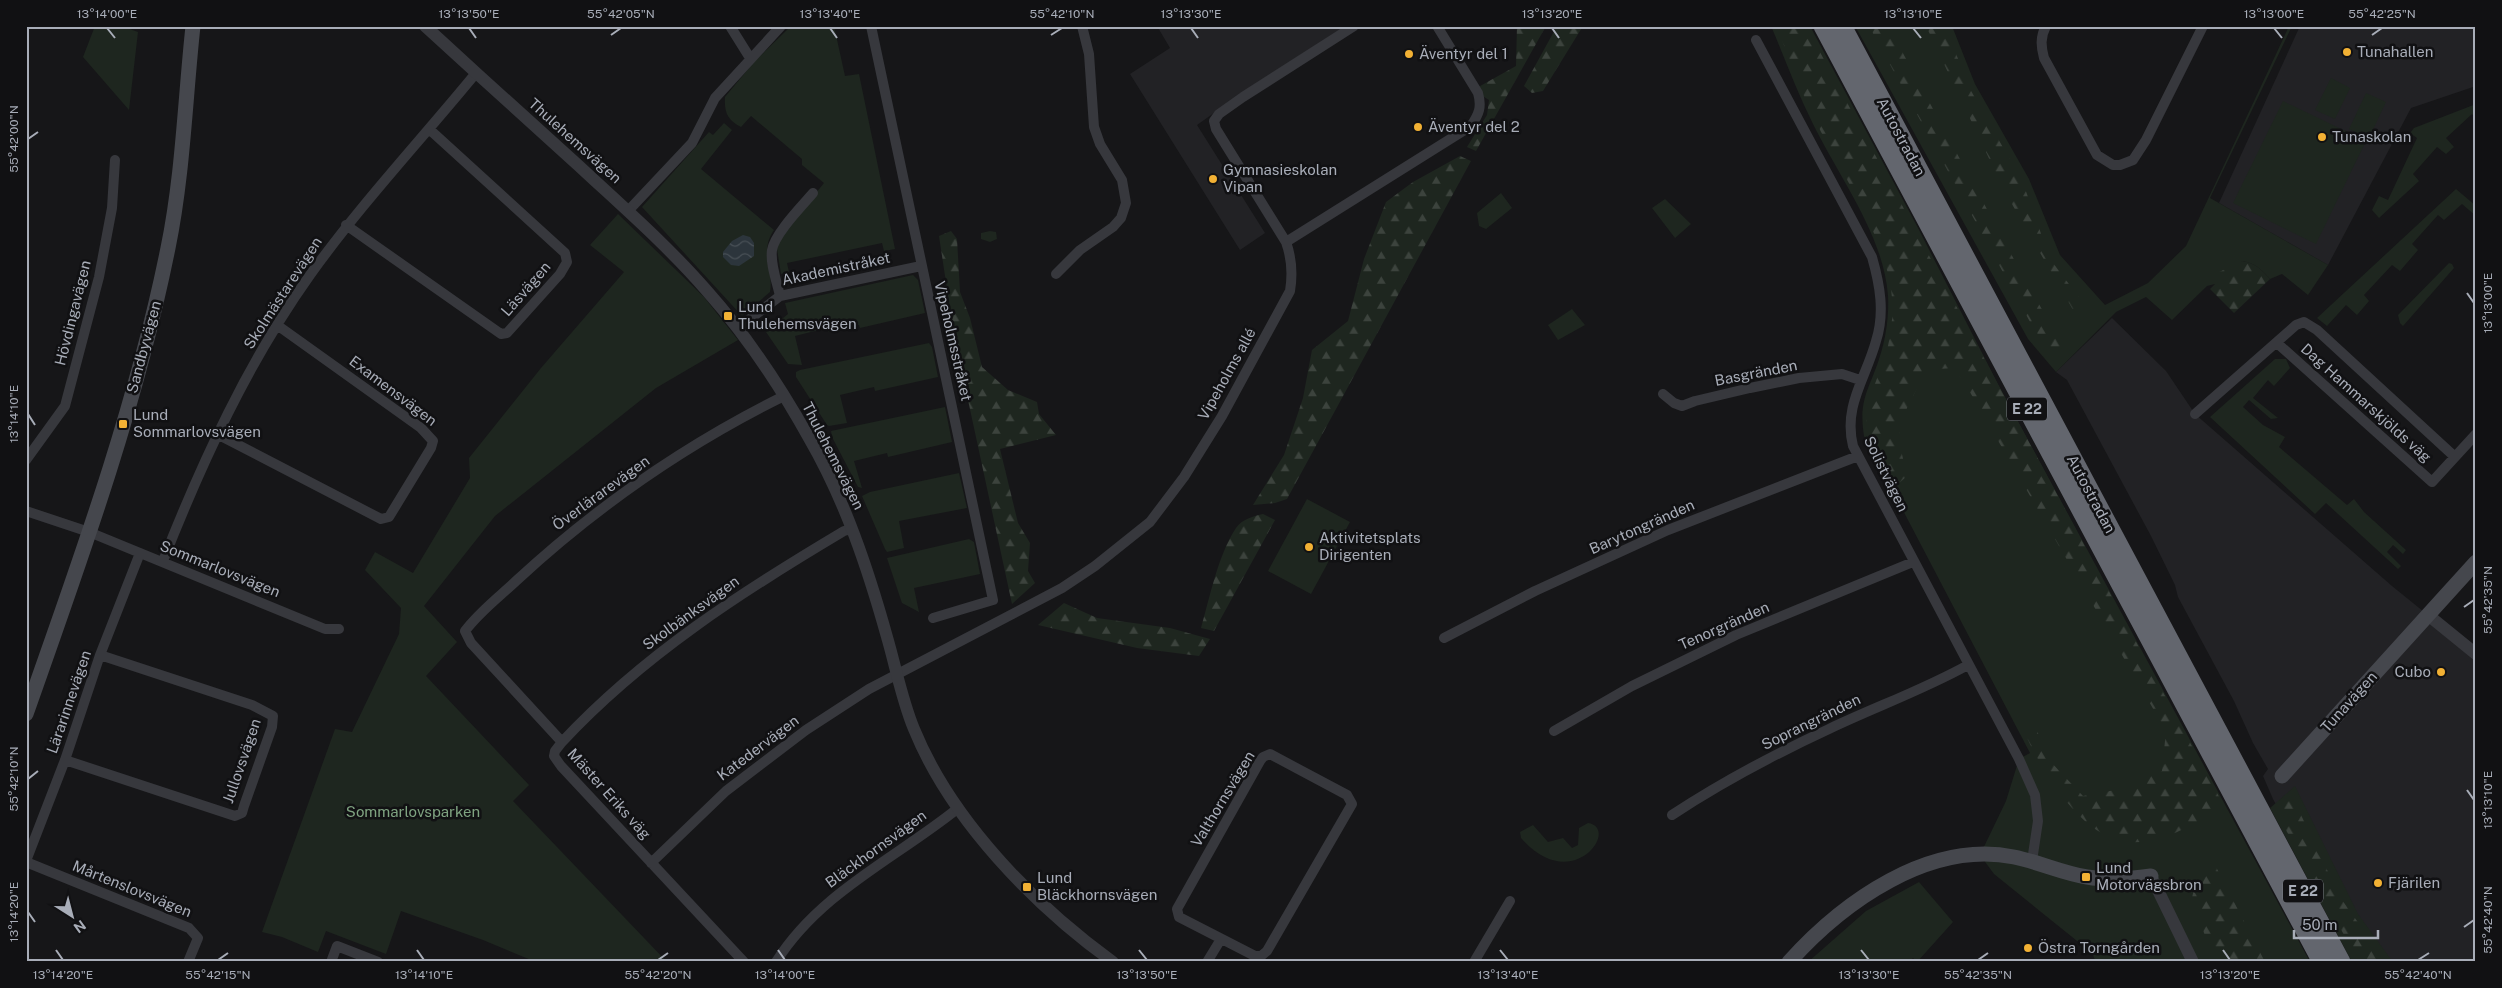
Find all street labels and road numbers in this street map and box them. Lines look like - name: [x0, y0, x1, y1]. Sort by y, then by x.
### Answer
- street label: Thulehemsvägen: [526, 95, 625, 187]
- street label: Autostradan: [1874, 95, 1929, 179]
- street label: Skolmästarevägen: [240, 234, 325, 352]
- street label: Akademistråket: [780, 249, 892, 288]
- street label: Läsvägen: [498, 258, 554, 319]
- street label: Hövdingavägen: [51, 259, 94, 367]
- street label: Vipeholmsstråket: [931, 279, 976, 403]
- street label: Sandbyvägen: [123, 299, 164, 395]
- street label: Vipeholms allé: [1194, 325, 1259, 423]
- street label: Dag Hammarskjölds väg: [2298, 340, 2435, 466]
- street label: Examensvägen: [346, 352, 440, 429]
- street label: Basgränden: [1713, 356, 1799, 389]
- road number: E 22: [2007, 398, 2047, 420]
- street label: Thulehemsvägen: [799, 399, 868, 512]
- street label: Solistvägen: [1861, 433, 1912, 514]
- street label: Överlärarevägen: [548, 451, 652, 533]
- street label: Autostradan: [2064, 452, 2119, 536]
- street label: Barytongränden: [1587, 496, 1697, 557]
- street label: Sommarlovsvägen: [158, 537, 283, 600]
- street label: Skolbänksvägen: [639, 572, 742, 653]
- street label: Tenorgränden: [1676, 598, 1772, 653]
- street label: Lärarinnevägen: [43, 648, 94, 756]
- street label: Tunavägen: [2317, 668, 2380, 735]
- street label: Soprangränden: [1759, 690, 1863, 753]
- street label: Katedervägen: [714, 711, 802, 784]
- street label: Jullovsvägen: [219, 716, 264, 805]
- street label: Mäster Eriks väg: [564, 745, 654, 842]
- street label: Valthornsvägen: [1187, 748, 1258, 850]
- street label: Bläckhornsvägen: [822, 806, 929, 891]
- street label: Mårtenslovsvägen: [70, 857, 194, 920]
- road number: E 22: [2283, 879, 2323, 902]

